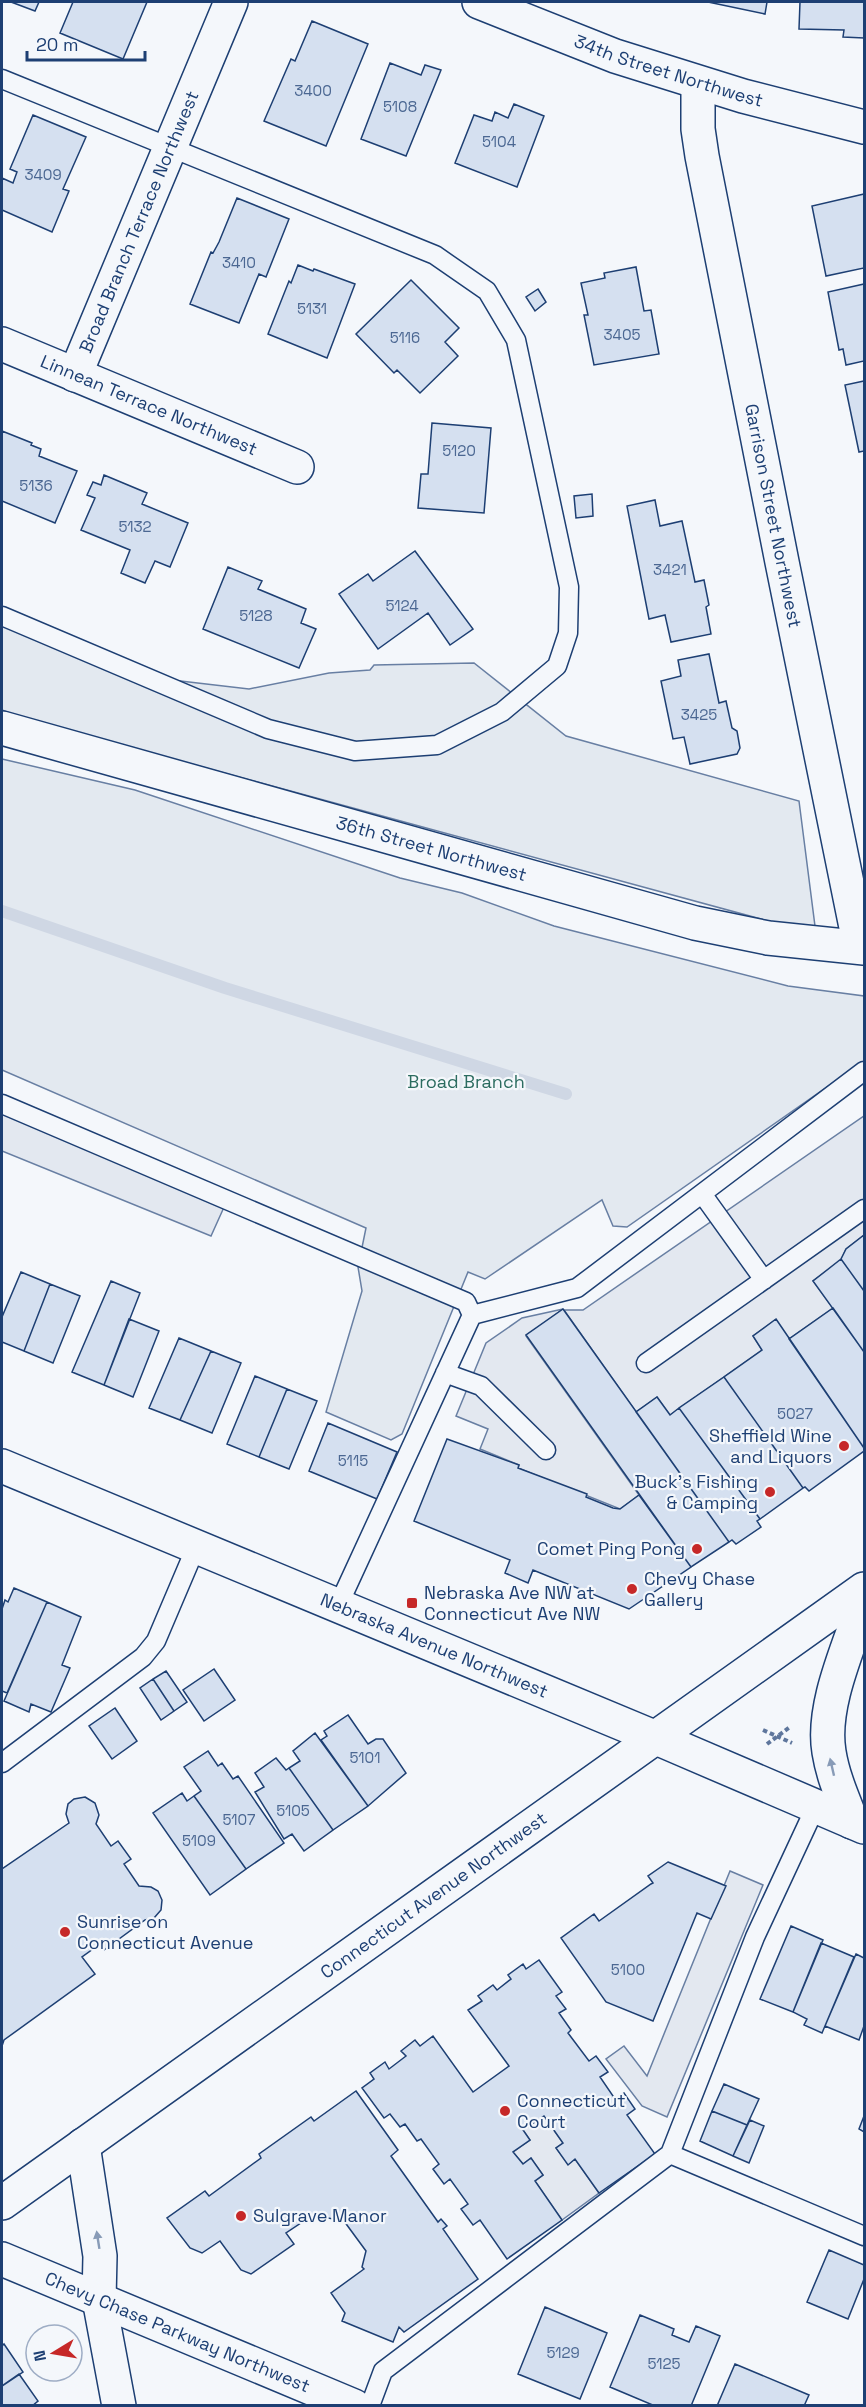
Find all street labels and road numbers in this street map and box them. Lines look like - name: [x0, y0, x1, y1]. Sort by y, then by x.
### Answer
- street label: 34th Street Northwest: [571, 29, 766, 112]
- street label: Broad Branch Terrace Northwest: [74, 87, 204, 356]
- street label: Linnean Terrace Northwest: [37, 349, 261, 460]
- street label: Garrison Street Northwest: [740, 402, 807, 630]
- street label: 36th Street Northwest: [333, 811, 529, 886]
- street label: Nebraska Avenue Northwest: [317, 1588, 552, 1703]
- street label: Connecticut Avenue Northwest: [316, 1807, 551, 1984]
- street label: Chevy Chase Parkway Northwest: [42, 2266, 313, 2397]

